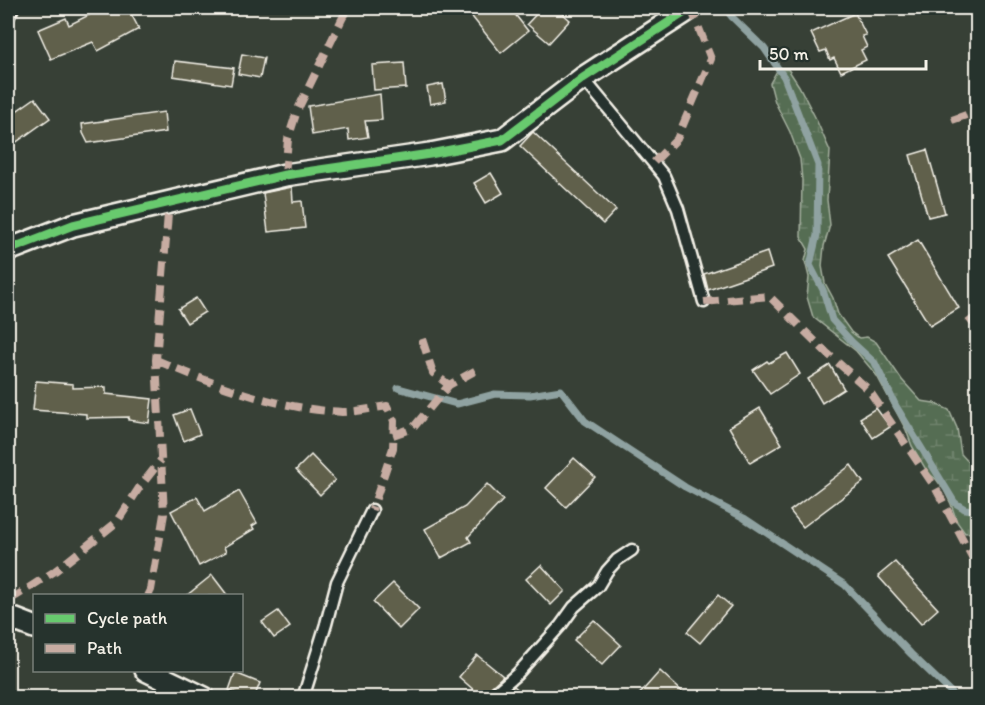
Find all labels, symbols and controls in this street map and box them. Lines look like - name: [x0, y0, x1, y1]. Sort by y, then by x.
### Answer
- scale bar: [760, 33, 926, 71]
- text: 50 m: [769, 43, 809, 65]
- legend: [33, 594, 243, 672]
- text: Cycle path: [87, 607, 168, 629]
- text: Path: [87, 637, 122, 659]

